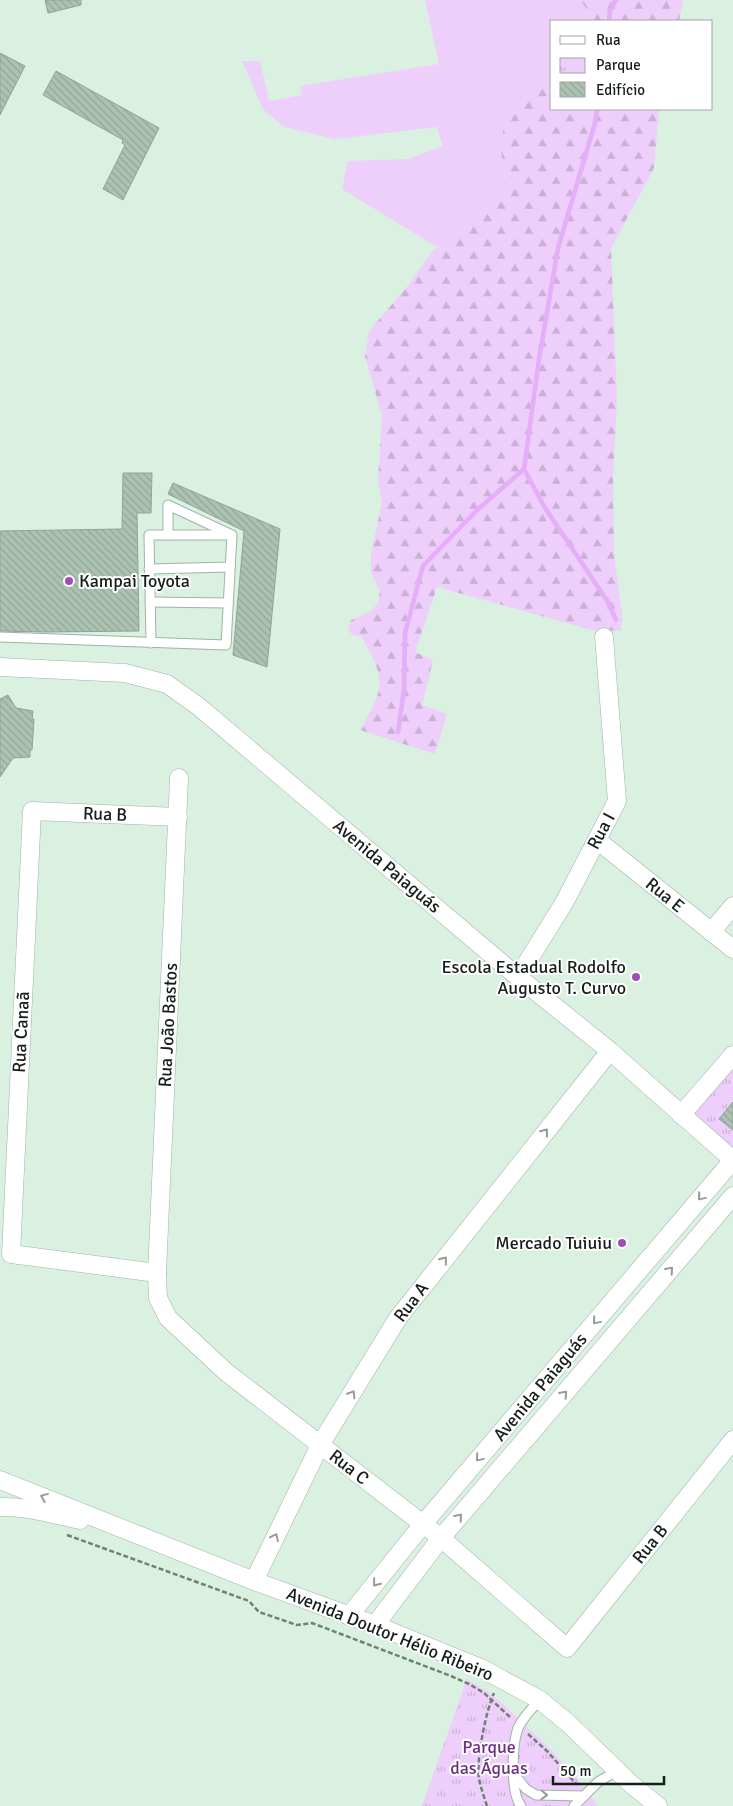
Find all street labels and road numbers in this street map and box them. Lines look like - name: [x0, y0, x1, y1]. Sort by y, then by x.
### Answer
- street label: Rua B: [83, 802, 128, 826]
- street label: Rua I: [582, 809, 620, 853]
- street label: Avenida Paiaguás: [329, 814, 446, 918]
- street label: Rua E: [641, 873, 689, 917]
- street label: Rua João Bastos: [154, 962, 182, 1088]
- street label: Rua Canaã: [8, 991, 34, 1073]
- street label: Rua A: [389, 1278, 433, 1326]
- street label: Avenida Paiaguás: [488, 1328, 592, 1445]
- street label: Rua C: [325, 1445, 373, 1489]
- street label: Rua B: [628, 1520, 673, 1568]
- street label: Avenida Doutor Hélio Ribeiro: [283, 1582, 497, 1686]

